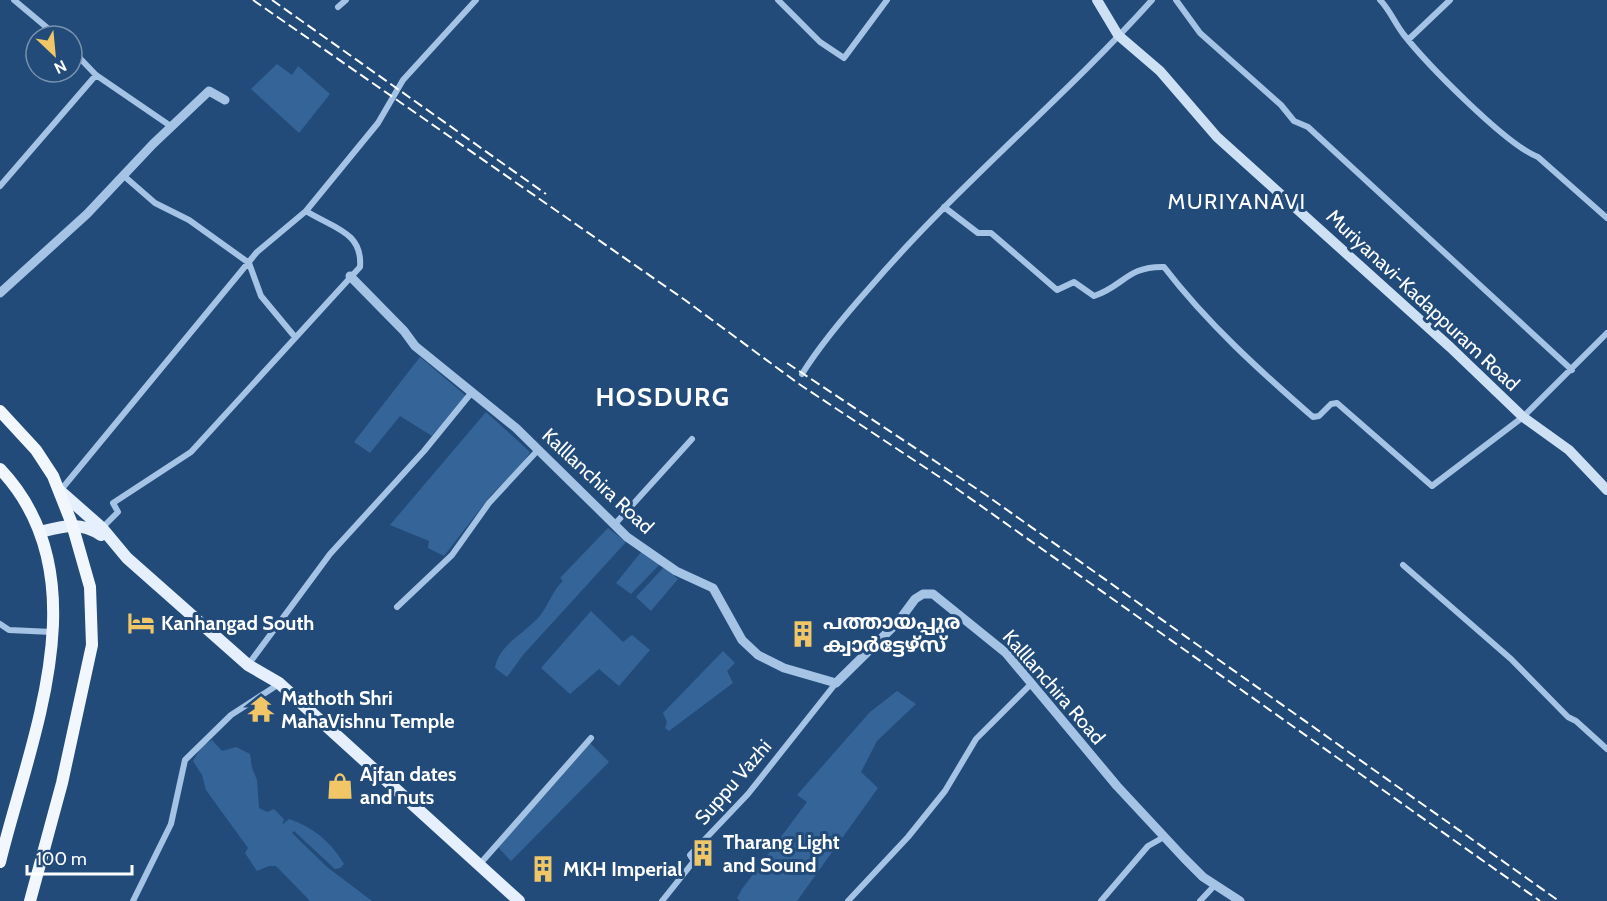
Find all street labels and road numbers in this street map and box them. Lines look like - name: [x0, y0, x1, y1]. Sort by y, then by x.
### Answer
- street label: Muriyanavi-Kadappuram Road: [1321, 204, 1525, 396]
- street label: Kalllanchira Road: [537, 423, 659, 539]
- street label: Kalllanchira Road: [998, 625, 1110, 749]
- street label: Suppu Vazhi: [690, 735, 776, 829]

